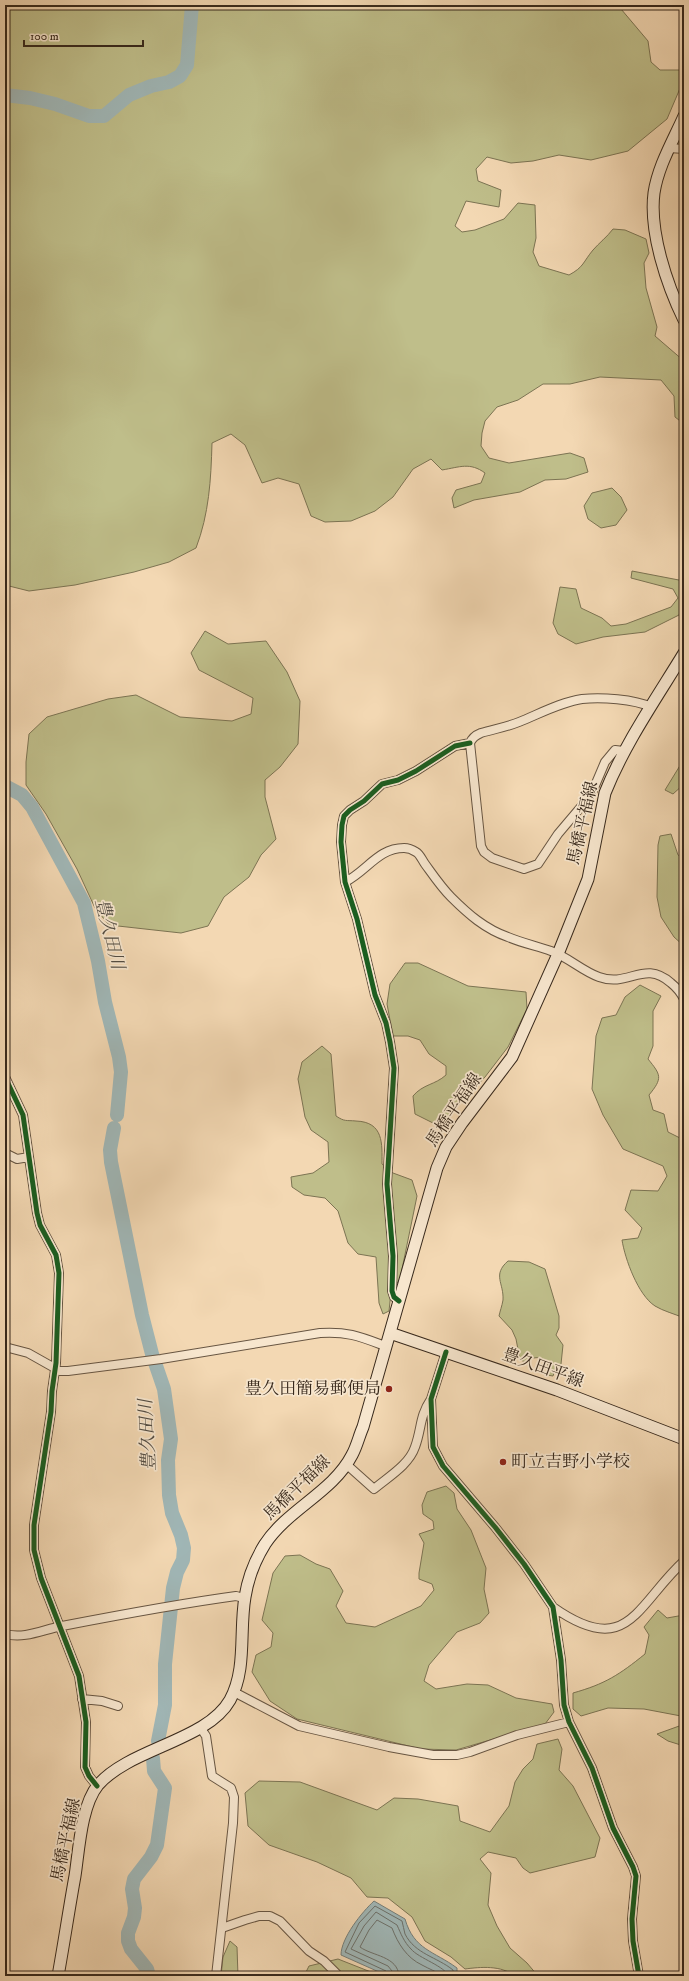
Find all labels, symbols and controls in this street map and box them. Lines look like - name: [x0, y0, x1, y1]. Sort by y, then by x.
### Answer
- scale bar: [24, 22, 143, 48]
- text: 100 m: [30, 29, 59, 44]
- street label: 馬橋平福線: [563, 779, 603, 867]
- water label: 豊久田川: [90, 896, 129, 974]
- street label: 馬橋平福線: [421, 1069, 487, 1151]
- street label: 豊久田平線: [499, 1343, 587, 1393]
- place label: 豊久田簡易郵便局: [245, 1378, 381, 1400]
- marker: 豊久田簡易郵便局: [384, 1384, 394, 1394]
- water label: 豊久田川: [135, 1396, 161, 1472]
- street label: 馬橋平福線: [259, 1451, 335, 1525]
- place label: 町立吉野小学校: [511, 1451, 630, 1473]
- marker: 町立吉野小学校: [498, 1457, 508, 1467]
- street label: 馬橋平福線: [46, 1796, 86, 1884]

